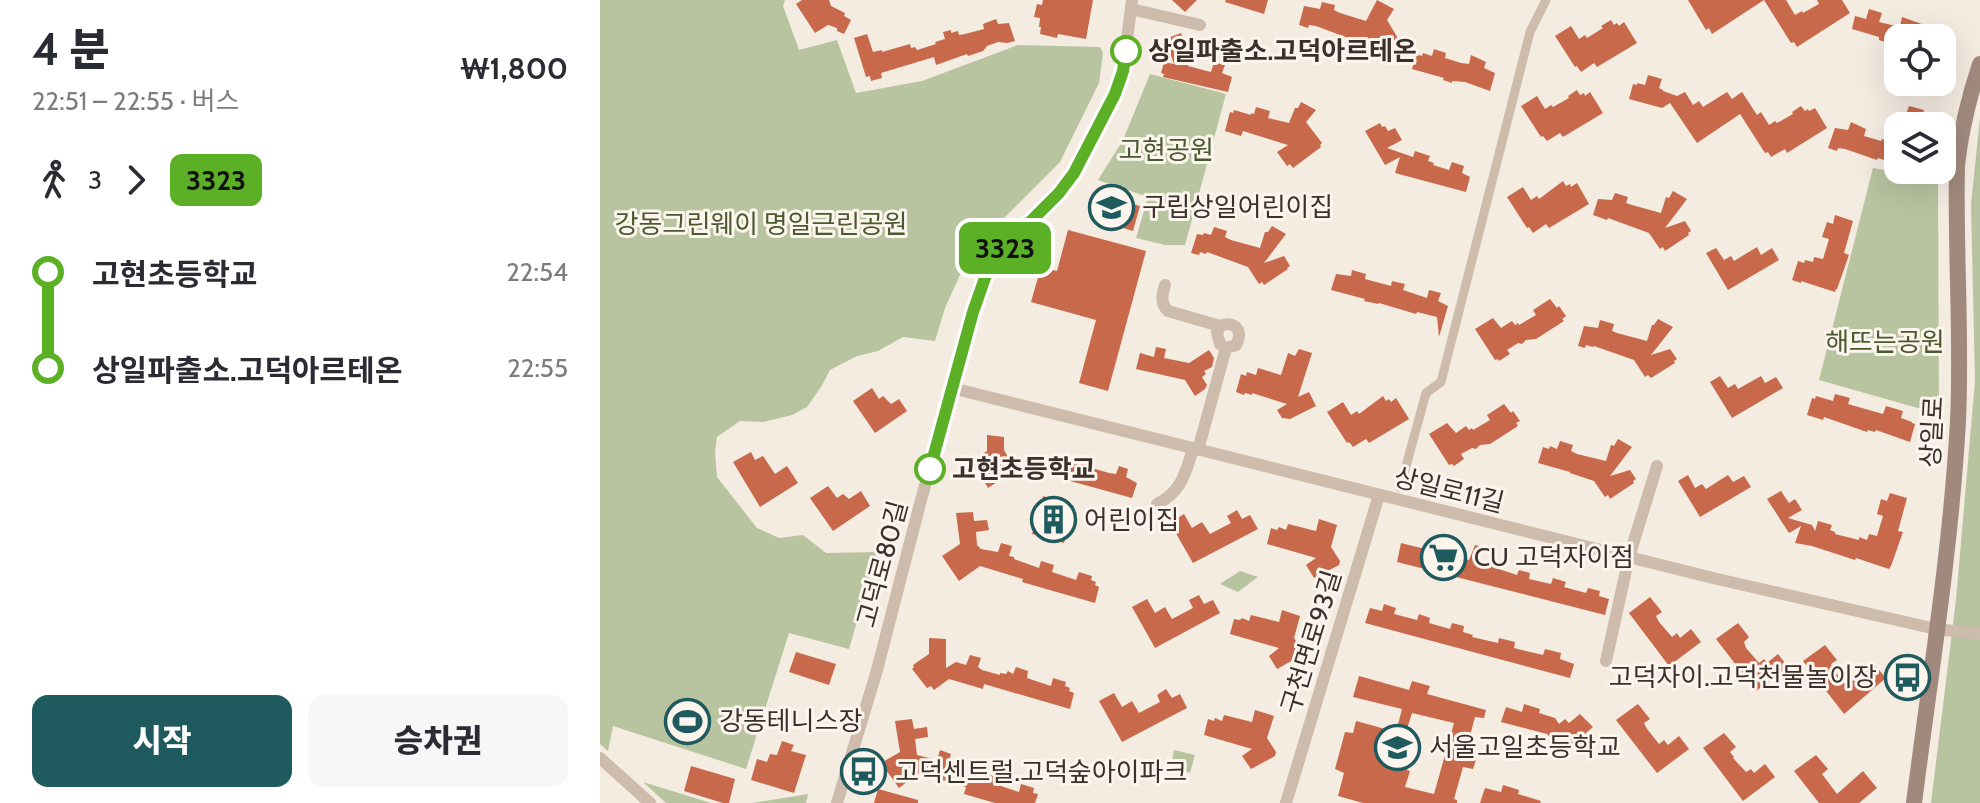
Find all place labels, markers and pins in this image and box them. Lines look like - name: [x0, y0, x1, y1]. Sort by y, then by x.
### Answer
- place label: 상일파출소.고덕아르테온: [1148, 35, 1417, 67]
- marker: 상일파출소.고덕아르테온: [1111, 36, 1141, 66]
- school or university icon: 구립상일어린이집: [1087, 183, 1135, 231]
- place label: 구립상일어린이집: [1142, 191, 1333, 223]
- place label: 고현초등학교: [952, 453, 1096, 485]
- marker: 고현초등학교: [915, 454, 945, 484]
- building icon: 어린이집: [1029, 496, 1077, 544]
- place label: 어린이집: [1084, 504, 1180, 536]
- supermarket icon: CU 고덕자이점: [1419, 533, 1467, 581]
- place label: CU 고덕자이점: [1474, 541, 1634, 573]
- bus stop icon: 고덕자이.고덕천물놀이장: [1884, 653, 1932, 701]
- place label: 고덕자이.고덕천물놀이장: [1608, 661, 1877, 693]
- sports icon: 강동테니스장: [664, 697, 712, 745]
- place label: 강동테니스장: [719, 705, 863, 737]
- school or university icon: 서울고일초등학교: [1374, 723, 1422, 771]
- place label: 서울고일초등학교: [1429, 731, 1620, 763]
- bus stop icon: 고덕센트럴.고덕숲아이파크: [840, 748, 888, 796]
- place label: 고덕센트럴.고덕숲아이파크: [895, 756, 1187, 788]

